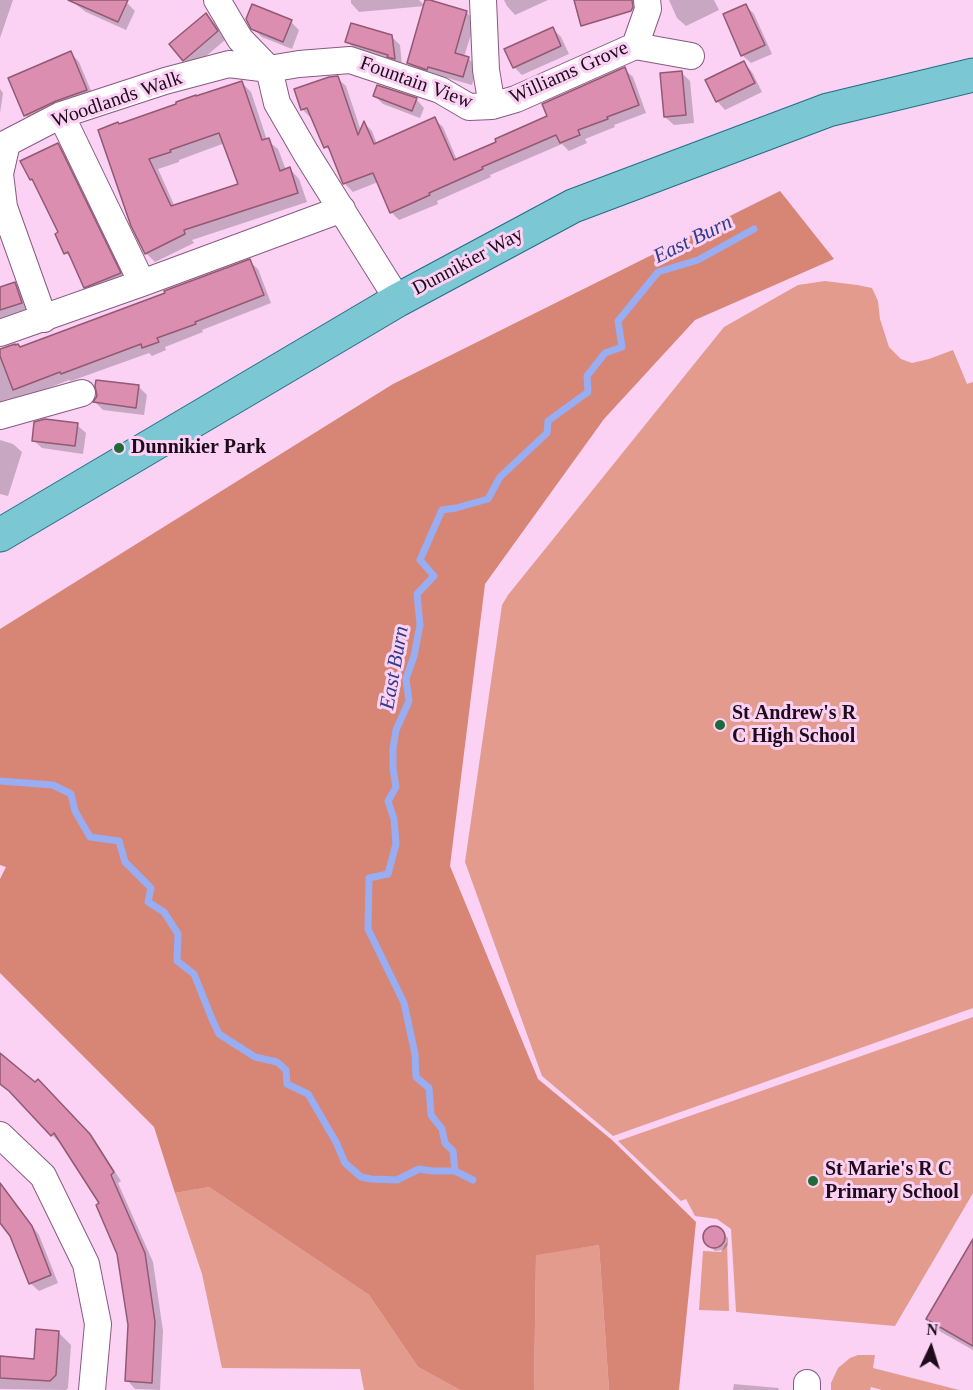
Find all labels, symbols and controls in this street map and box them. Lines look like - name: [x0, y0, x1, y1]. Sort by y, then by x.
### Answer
- street label: Williams Grove: [506, 36, 632, 110]
- street label: Fountain View: [356, 52, 476, 114]
- street label: Woodlands Walk: [49, 66, 185, 134]
- water label: East Burn: [649, 210, 737, 270]
- street label: Dunnikier Way: [408, 223, 528, 301]
- place label: Dunnikier Park: [131, 436, 266, 460]
- marker: Dunnikier Park: [112, 441, 126, 455]
- water label: East Burn: [375, 624, 415, 712]
- place label: St Andrew's R C High School: [732, 702, 856, 749]
- marker: St Andrew's R C High School: [713, 718, 727, 732]
- place label: St Marie's R C Primary School: [825, 1158, 959, 1205]
- marker: St Marie's R C Primary School: [806, 1174, 820, 1188]
- north arrow: [901, 1318, 961, 1378]
- text: N: [926, 1321, 939, 1338]

